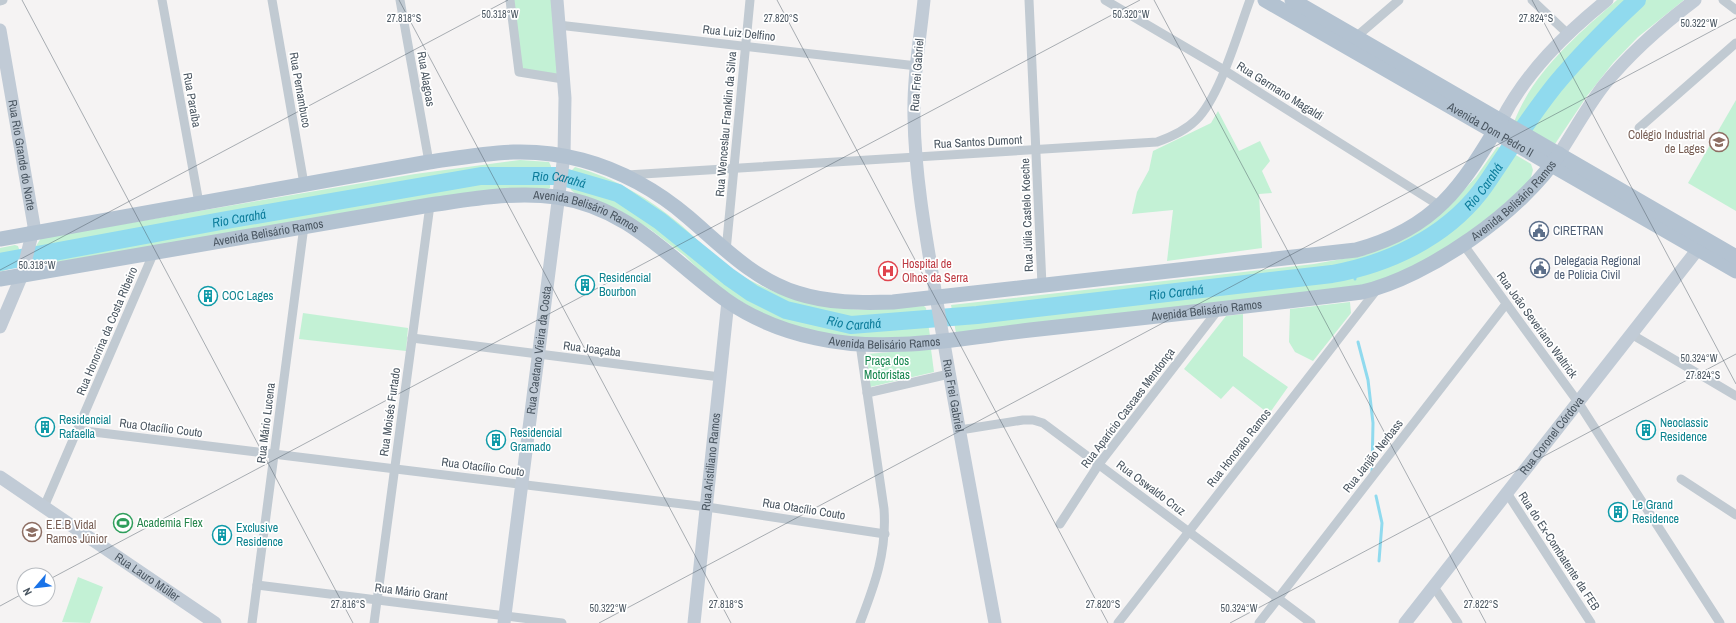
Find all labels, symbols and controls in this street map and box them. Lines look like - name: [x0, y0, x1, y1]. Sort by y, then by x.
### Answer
- text: 50.318°W: [482, 8, 519, 21]
- text: 50.320°W: [1113, 8, 1150, 21]
- text: 27.818°S: [387, 12, 422, 25]
- text: 27.820°S: [764, 12, 799, 25]
- text: 27.824°S: [1519, 12, 1554, 25]
- text: 50.322°W: [1681, 17, 1718, 30]
- street label: Rua Luiz Delfino: [702, 21, 776, 45]
- street label: Rua Frei Gabriel: [906, 38, 928, 112]
- street label: Rua Alagoas: [413, 50, 439, 108]
- street label: Rua Wenceslau Franklin da Silva: [712, 50, 740, 197]
- street label: Rua Pernambuco: [285, 51, 315, 129]
- street label: Rua Germano Magaldi: [1234, 58, 1326, 124]
- street label: Rua Paraíba: [179, 71, 205, 129]
- street label: Rua Rio Grande do Norte: [4, 98, 39, 212]
- street label: Avenida Dom Pedro II: [1444, 98, 1536, 161]
- place label: Colégio Industrial de Lages: [1628, 127, 1705, 157]
- school or university icon: Colégio Industrial de Lages: [1708, 131, 1730, 153]
- street label: Rua Santos Dumont: [933, 132, 1023, 152]
- street label: Avenida Belisário Ramos: [1467, 157, 1560, 245]
- street label: Rua Júlia Castelo Koeche: [1017, 158, 1037, 272]
- water label: Rio Carahá: [1460, 160, 1506, 214]
- water label: Rio Carahá: [532, 168, 588, 192]
- street label: Avenida Belisário Ramos: [532, 187, 642, 237]
- water label: Rio Carahá: [211, 205, 267, 231]
- street label: Avenida Belisário Ramos: [211, 216, 325, 250]
- public building icon: CIRETRAN: [1528, 220, 1550, 242]
- place label: CIRETRAN: [1553, 223, 1603, 239]
- place label: Delegacia Regional de Polícia Civil: [1554, 253, 1640, 283]
- place label: Hospital de Olhos da Serra: [902, 256, 969, 286]
- public building icon: Delegacia Regional de Polícia Civil: [1529, 257, 1551, 279]
- text: 50.318°W: [19, 259, 56, 272]
- hospital icon: Hospital de Olhos da Serra: [877, 260, 899, 282]
- street label: Rua Honorina da Costa Ribeiro: [73, 264, 141, 398]
- street label: Rua João Severiano Waltrick: [1493, 269, 1581, 381]
- place label: Residencial Bourbon: [599, 270, 651, 300]
- building icon: Residencial Bourbon: [574, 274, 596, 296]
- water label: Rio Carahá: [1148, 280, 1204, 304]
- building icon: COC Lages: [197, 285, 219, 307]
- street label: Rua Caetano Vieira da Costa: [523, 285, 555, 415]
- place label: COC Lages: [222, 288, 273, 304]
- street label: Avenida Belisário Ramos: [1149, 296, 1263, 325]
- water label: Rio Carahá: [825, 311, 882, 334]
- street label: Avenida Belisário Ramos: [827, 333, 941, 353]
- street label: Rua Joaçaba: [562, 338, 622, 361]
- street label: Rua Aparício Cascaes Mendonça: [1077, 344, 1179, 471]
- text: 50.324°W: [1681, 352, 1718, 365]
- park label: Praça dos Motoristas: [864, 353, 910, 383]
- street label: Rua Frei Gabriel: [939, 358, 968, 433]
- street label: Rua Moisés Furtado: [376, 367, 404, 457]
- text: 27.824°S: [1686, 369, 1721, 382]
- street label: Rua Mário Lucena: [253, 381, 279, 464]
- street label: Rua Coronel Córdova: [1516, 393, 1588, 478]
- street label: Rua Honorato Ramos: [1203, 406, 1275, 490]
- place label: Residencial Rafaella: [59, 412, 111, 442]
- street label: Rua Aristiliano Ramos: [698, 412, 724, 512]
- street label: Rua Otacílio Couto: [118, 415, 204, 441]
- place label: Neoclassic Residence: [1660, 415, 1708, 445]
- building icon: Residencial Rafaella: [34, 416, 56, 438]
- street label: Rua Janjão Nerbass: [1339, 416, 1407, 496]
- building icon: Neoclassic Residence: [1635, 419, 1657, 441]
- place label: Residencial Gramado: [510, 425, 562, 455]
- building icon: Residencial Gramado: [485, 429, 507, 451]
- street label: Rua Otacílio Couto: [440, 454, 526, 480]
- street label: Rua Oswaldo Cruz: [1113, 457, 1189, 519]
- street label: Rua do Ex-Combatente da FEB: [1515, 489, 1604, 614]
- street label: Rua Otacílio Couto: [761, 495, 847, 523]
- place label: Le Grand Residence: [1632, 497, 1679, 527]
- building icon: Le Grand Residence: [1607, 501, 1629, 523]
- sports icon: Academia Flex: [112, 512, 134, 534]
- place label: Academia Flex: [136, 515, 203, 531]
- place label: E.E.B Vidal Ramos Júnior: [46, 517, 108, 547]
- place label: Exclusive Residence: [236, 520, 283, 550]
- school or university icon: E.E.B Vidal Ramos Júnior: [21, 521, 43, 543]
- building icon: Exclusive Residence: [211, 524, 233, 546]
- street label: Rua Lauro Müller: [111, 549, 184, 605]
- north arrow: [16, 567, 56, 607]
- street label: Rua Mário Grant: [374, 580, 449, 604]
- text: N: [19, 586, 35, 598]
- text: 27.816°S: [331, 598, 366, 611]
- text: 27.818°S: [709, 598, 744, 611]
- text: 27.820°S: [1086, 598, 1121, 611]
- text: 27.822°S: [1464, 598, 1499, 611]
- text: 50.322°W: [590, 602, 627, 615]
- text: 50.324°W: [1221, 602, 1258, 615]

